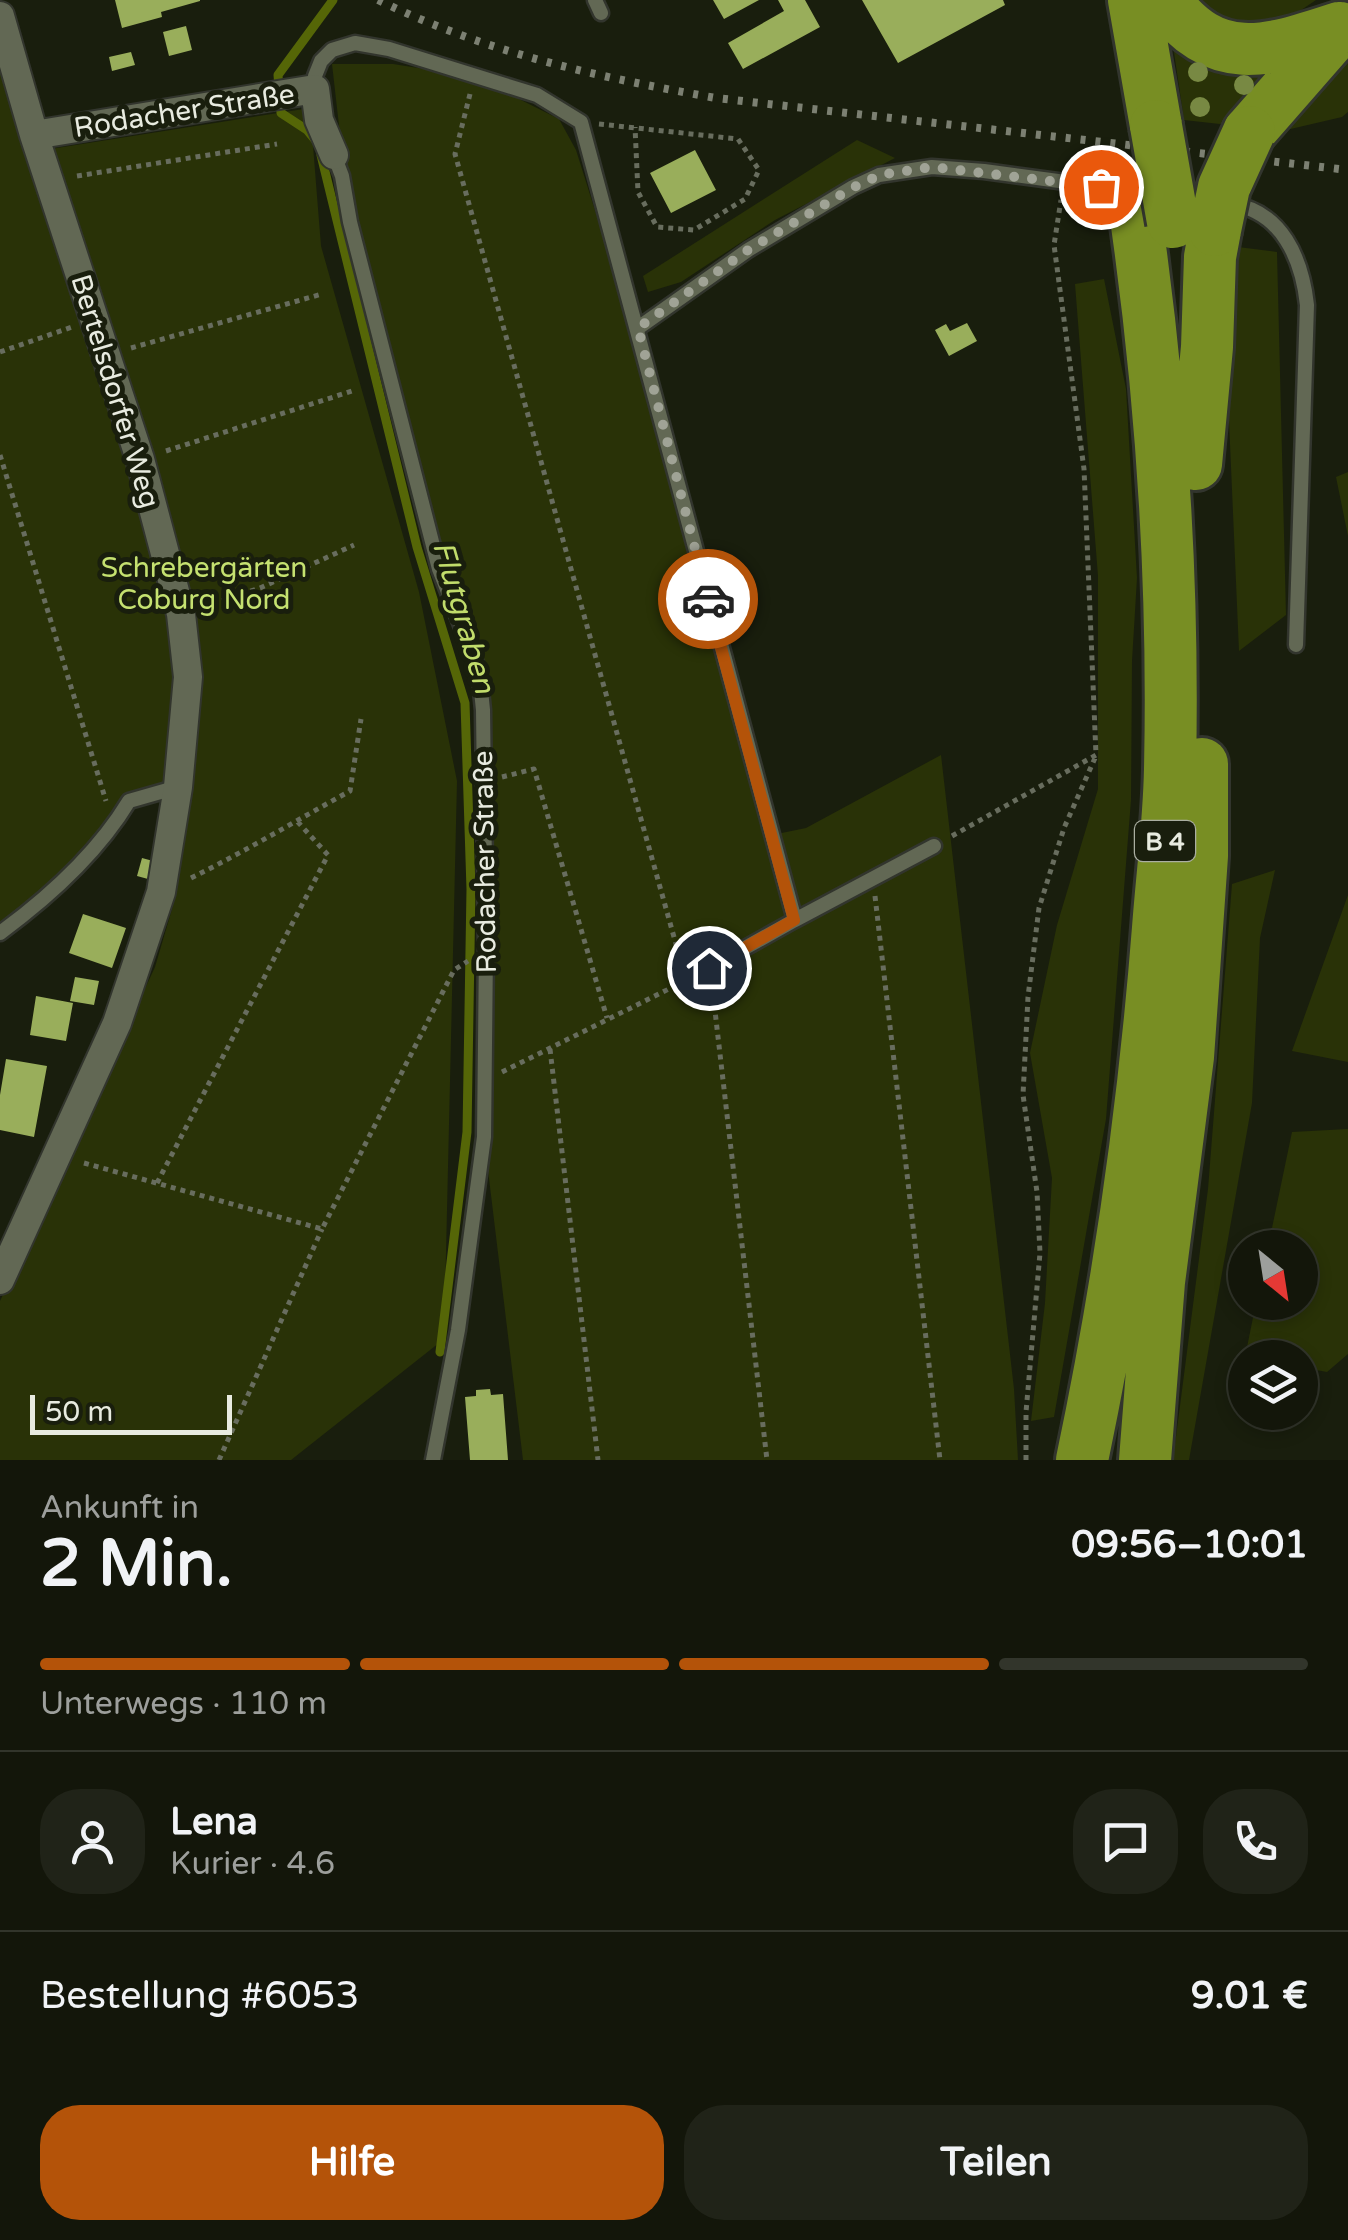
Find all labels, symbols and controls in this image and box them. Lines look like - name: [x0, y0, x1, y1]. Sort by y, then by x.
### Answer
- street label: Rodacher Straße: [71, 77, 297, 145]
- pin: [1059, 145, 1144, 230]
- icon: bag: [1074, 160, 1129, 215]
- street label: Bertelsdorfer Weg: [63, 270, 167, 512]
- water label: Flutgraben: [424, 537, 503, 698]
- courier: [658, 549, 758, 649]
- park label: Schrebergärten Coburg Nord: [101, 551, 307, 617]
- icon: car: [681, 572, 736, 627]
- street label: Rodacher Straße: [466, 750, 504, 974]
- road number: B 4: [1135, 821, 1195, 861]
- pin: [667, 926, 752, 1011]
- icon: home: [682, 941, 737, 996]
- north arrow: [1228, 1230, 1318, 1320]
- map controls: [1228, 1230, 1318, 1430]
- button: layers: [1228, 1340, 1318, 1430]
- scale bar: [30, 1390, 232, 1434]
- text: 50 m: [45, 1395, 113, 1429]
- text: Ankunft in: [40, 1489, 199, 1527]
- text: 09:56–10:01: [1071, 1522, 1308, 1568]
- text: 2 Min.: [40, 1525, 233, 1604]
- text: Unterwegs · 110 m: [40, 1685, 327, 1723]
- button: person: [40, 1789, 145, 1894]
- button: chat: [1073, 1789, 1178, 1894]
- button: phone: [1203, 1789, 1308, 1894]
- text: Lena: [170, 1799, 258, 1845]
- text: Kurier · 4.6: [170, 1845, 335, 1883]
- text: Bestellung #6053: [40, 1973, 359, 2019]
- text: 9.01 €: [1191, 1973, 1308, 2019]
- button: Hilfe: [40, 2105, 664, 2220]
- button: Teilen: [684, 2105, 1308, 2220]

